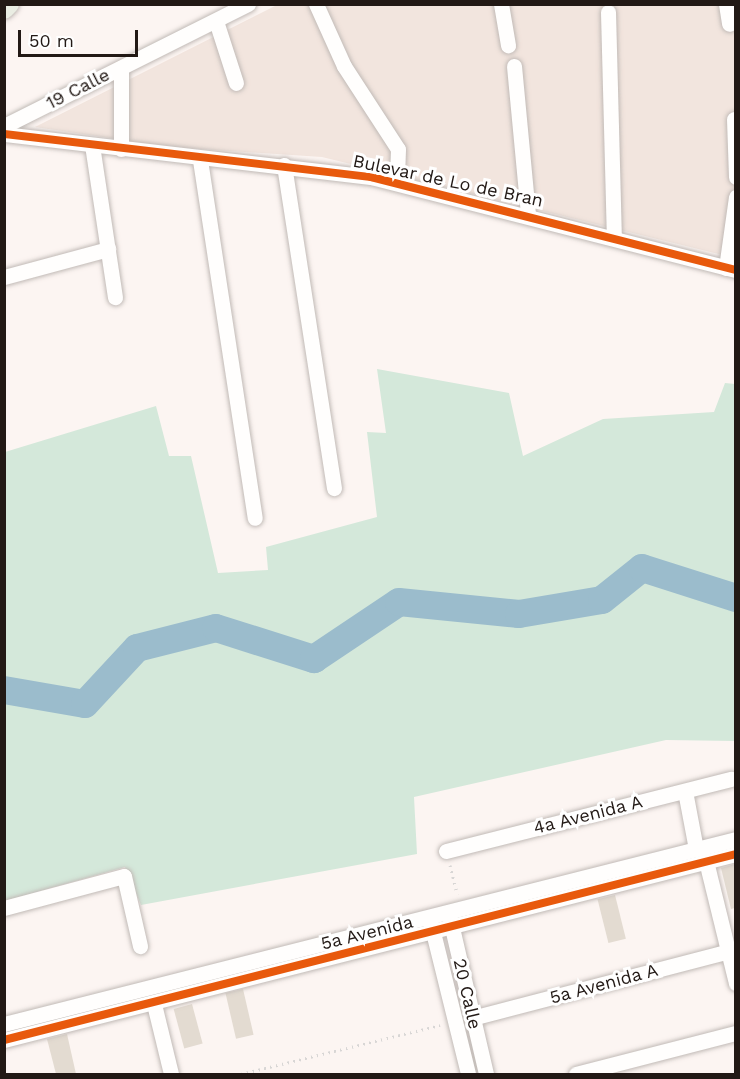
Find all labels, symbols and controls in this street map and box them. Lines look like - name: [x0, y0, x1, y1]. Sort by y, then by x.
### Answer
- scale bar: [21, 18, 141, 56]
- text: 50 m: [29, 30, 74, 51]
- street label: 19 Calle: [43, 64, 113, 114]
- street label: Bulevar de Lo de Bran: [351, 150, 545, 212]
- street label: 4a Avenida A: [530, 791, 646, 839]
- street label: 5a Avenida: [318, 911, 416, 955]
- street label: 20 Calle: [448, 957, 486, 1031]
- street label: 5a Avenida A: [547, 959, 661, 1009]

